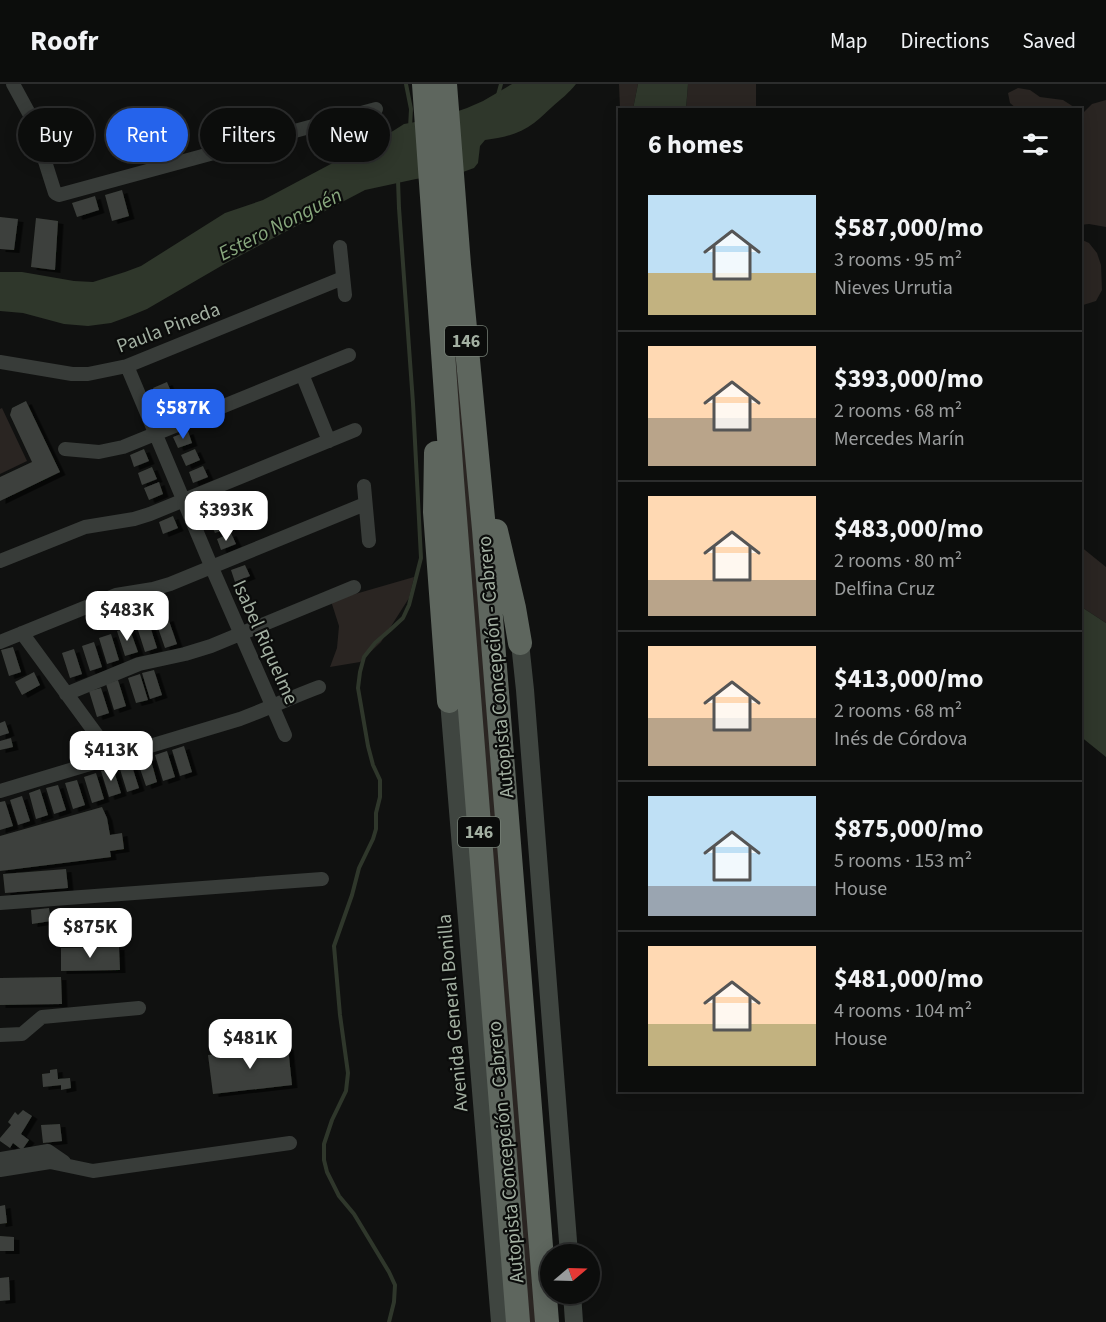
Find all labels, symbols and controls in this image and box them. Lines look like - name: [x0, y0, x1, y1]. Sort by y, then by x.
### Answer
- text: Roofr: [30, 21, 99, 61]
- text: Map: [830, 26, 868, 56]
- text: Directions: [901, 26, 989, 56]
- text: Saved: [1022, 26, 1076, 56]
- chip: Buy: [18, 108, 94, 162]
- chip: Rent: [106, 108, 188, 162]
- chip: Filters: [200, 108, 296, 162]
- chip: New: [308, 108, 390, 162]
- text: 6 homes: [648, 126, 743, 163]
- icon: filters: [1019, 128, 1052, 161]
- water label: Estero Nonguén: [213, 180, 347, 268]
- text: $587,000/mo: [834, 209, 983, 246]
- icon: home: [696, 219, 768, 291]
- text: 3 rooms · 95 m²: [834, 246, 962, 274]
- text: Nieves Urrutia: [834, 274, 953, 302]
- street label: Paula Pineda: [113, 295, 224, 361]
- road number: 146: [445, 326, 487, 356]
- text: $393,000/mo: [834, 360, 983, 397]
- icon: home: [696, 370, 768, 442]
- pin: $587K: [141, 389, 225, 440]
- text: $587K: [156, 394, 210, 422]
- text: 2 rooms · 68 m²: [834, 397, 962, 425]
- text: Mercedes Marín: [834, 425, 965, 453]
- pin: $393K: [184, 491, 268, 542]
- text: $393K: [199, 496, 253, 524]
- text: $483,000/mo: [834, 510, 983, 547]
- icon: home: [696, 520, 768, 592]
- street label: Autopista Concepción - Cabrero: [471, 535, 521, 799]
- text: 2 rooms · 80 m²: [834, 547, 962, 575]
- text: Delfina Cruz: [834, 575, 935, 603]
- street label: Isabel Riquelme: [225, 576, 305, 709]
- pin: $483K: [85, 591, 169, 642]
- text: $483K: [100, 596, 154, 624]
- text: $413,000/mo: [834, 660, 983, 697]
- icon: home: [696, 670, 768, 742]
- text: 2 rooms · 68 m²: [834, 697, 962, 725]
- text: Inés de Córdova: [834, 725, 967, 753]
- pin: $413K: [69, 731, 153, 782]
- text: $413K: [84, 736, 138, 764]
- text: $875,000/mo: [834, 810, 983, 847]
- road number: 146: [458, 817, 500, 847]
- icon: home: [696, 820, 768, 892]
- text: 5 rooms · 153 m²: [834, 847, 972, 875]
- text: House: [834, 875, 887, 903]
- pin: $875K: [48, 908, 132, 959]
- text: $875K: [63, 913, 117, 941]
- street label: Avenida General Bonilla: [430, 913, 476, 1113]
- text: $481,000/mo: [834, 960, 983, 997]
- icon: home: [696, 970, 768, 1042]
- text: 4 rooms · 104 m²: [834, 997, 972, 1025]
- pin: $481K: [208, 1019, 292, 1070]
- street label: Autopista Concepción - Cabrero: [481, 1020, 531, 1284]
- text: $481K: [223, 1024, 277, 1052]
- text: House: [834, 1025, 887, 1053]
- north arrow: [540, 1244, 600, 1304]
- map controls: [540, 1244, 600, 1304]

